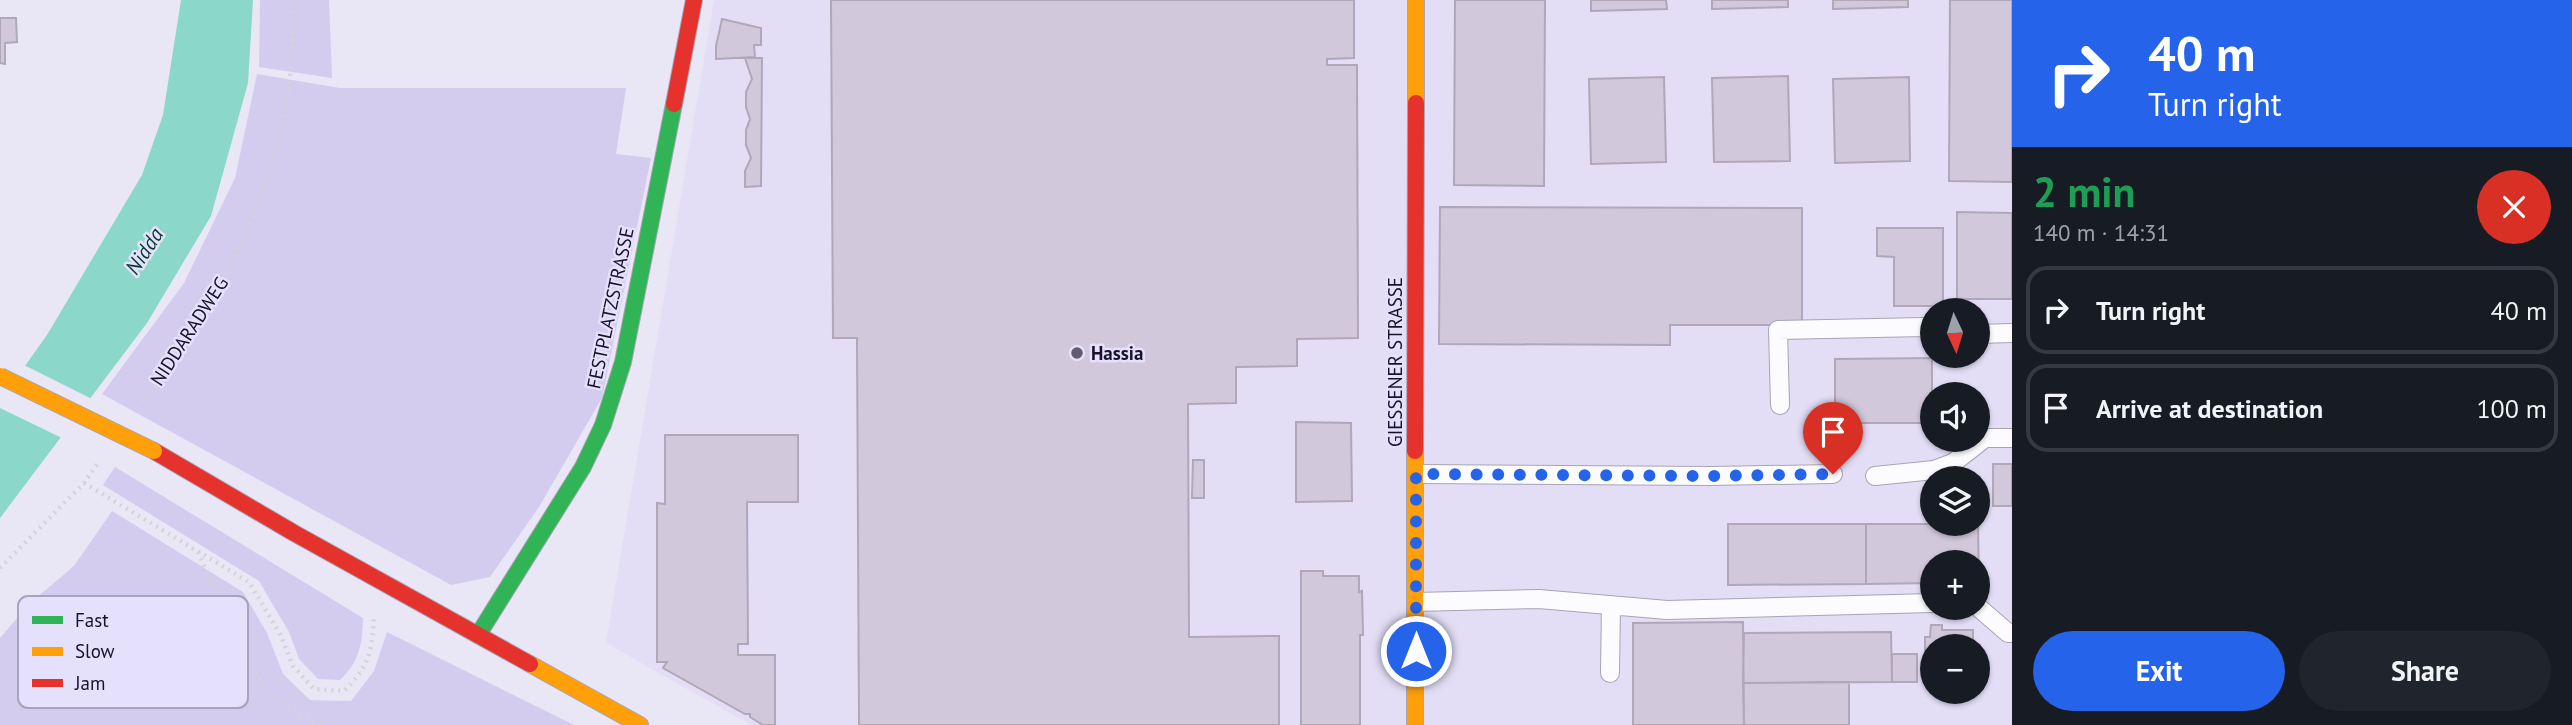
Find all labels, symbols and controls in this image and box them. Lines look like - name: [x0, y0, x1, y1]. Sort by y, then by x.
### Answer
- text: 40 m: [2148, 21, 2255, 85]
- icon: right: [2033, 28, 2124, 119]
- text: Turn right: [2148, 83, 2282, 125]
- text: 2 min: [2033, 164, 2135, 219]
- button: close: [2477, 170, 2551, 244]
- text: 140 m · 14:31: [2033, 218, 2169, 247]
- water label: Nidda: [119, 222, 170, 280]
- street label: FESTPLATZSTRASSE: [581, 225, 639, 391]
- street label: NIDDARADWEG: [145, 272, 233, 390]
- street label: GIESSENER STRASSE: [1383, 277, 1407, 447]
- icon: right: [2037, 291, 2075, 329]
- text: Turn right: [2096, 294, 2205, 327]
- text: 40 m: [2491, 294, 2547, 327]
- north arrow: [1920, 298, 1990, 368]
- map controls: [1920, 298, 1990, 704]
- place label: Hassia: [1091, 341, 1143, 365]
- marker: Hassia: [1069, 345, 1085, 361]
- button: sound: [1920, 382, 1990, 452]
- icon: arrive: [2037, 389, 2075, 427]
- text: Arrive at destination: [2096, 392, 2323, 425]
- text: 100 m: [2476, 392, 2547, 425]
- pin: [1803, 402, 1863, 474]
- icon: arrive: [1814, 413, 1852, 451]
- button: layers: [1920, 466, 1990, 536]
- button: +: [1920, 550, 1990, 620]
- legend: [18, 596, 248, 708]
- text: Fast: [75, 608, 109, 632]
- position arrow: [1379, 614, 1453, 688]
- button: Exit: [2033, 631, 2285, 711]
- button: Share: [2299, 631, 2551, 711]
- button: −: [1920, 634, 1990, 704]
- text: Slow: [75, 639, 115, 663]
- text: Jam: [74, 671, 105, 695]

